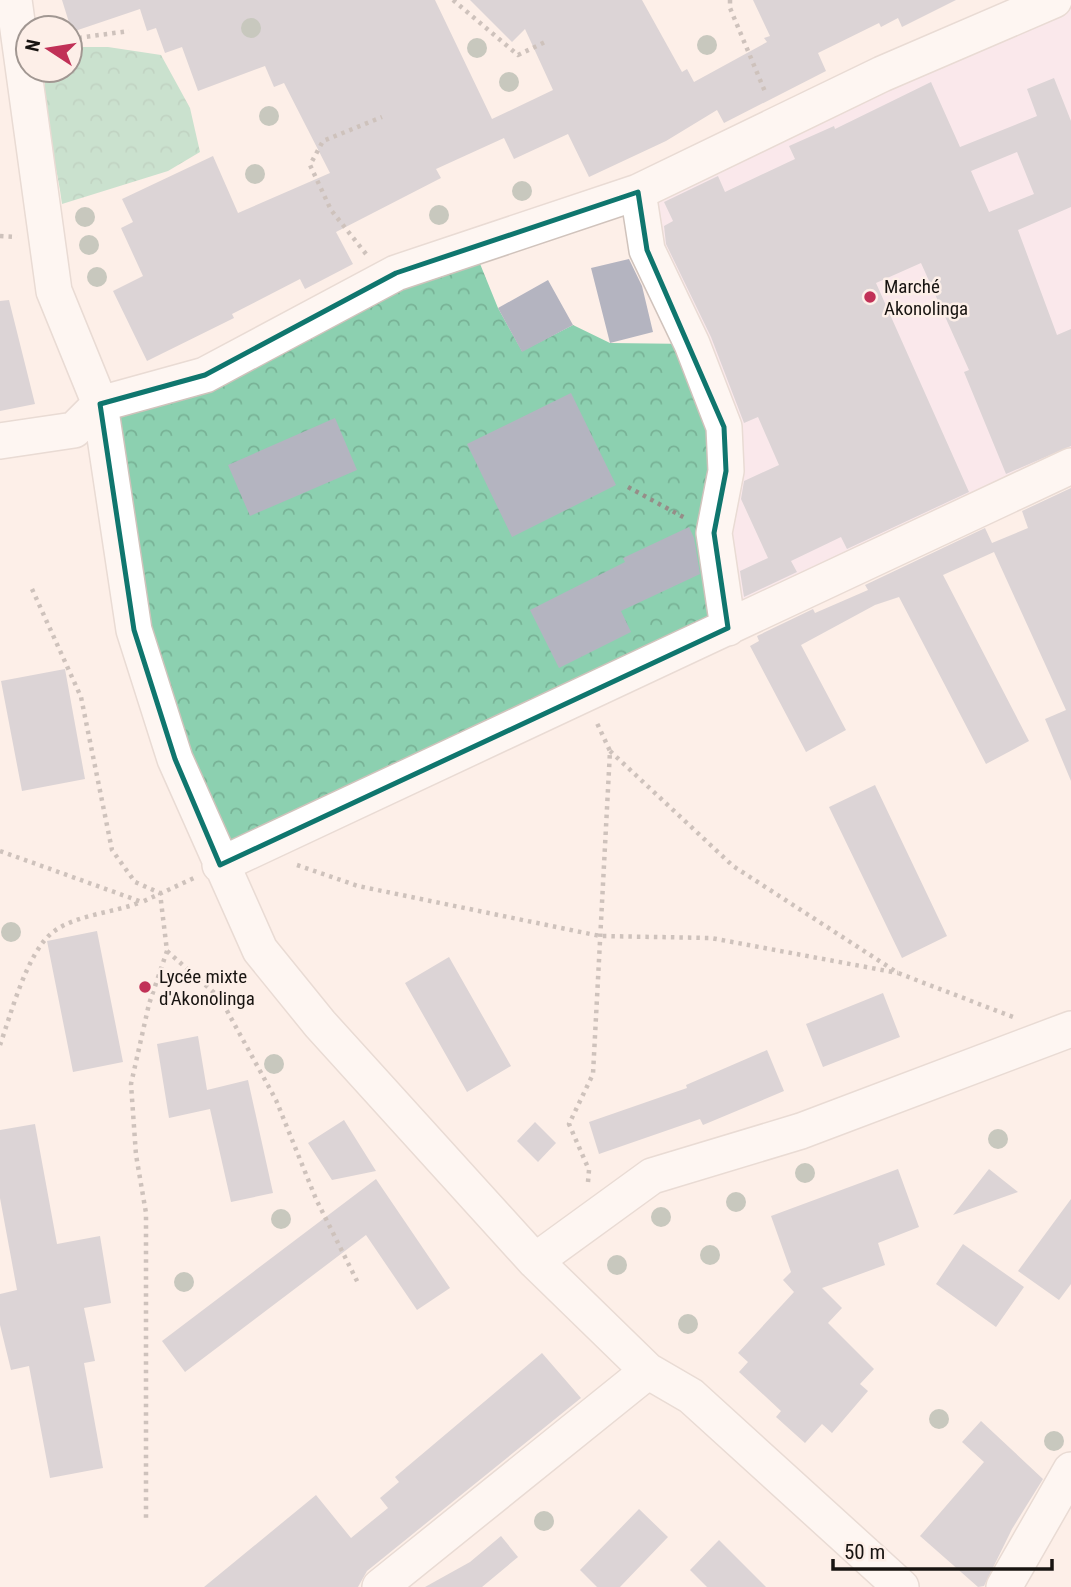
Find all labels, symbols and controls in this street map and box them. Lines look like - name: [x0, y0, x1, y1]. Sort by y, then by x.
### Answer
- north arrow: [14, 14, 84, 84]
- text: N: [20, 37, 45, 54]
- place label: Marché Akonolinga: [884, 275, 968, 320]
- marker: Marché Akonolinga: [862, 289, 878, 305]
- place label: Lycée mixte d'Akonolinga: [159, 965, 255, 1010]
- marker: Lycée mixte d'Akonolinga: [137, 979, 153, 995]
- scale bar: [833, 1528, 1052, 1572]
- text: 50 m: [844, 1540, 885, 1564]

